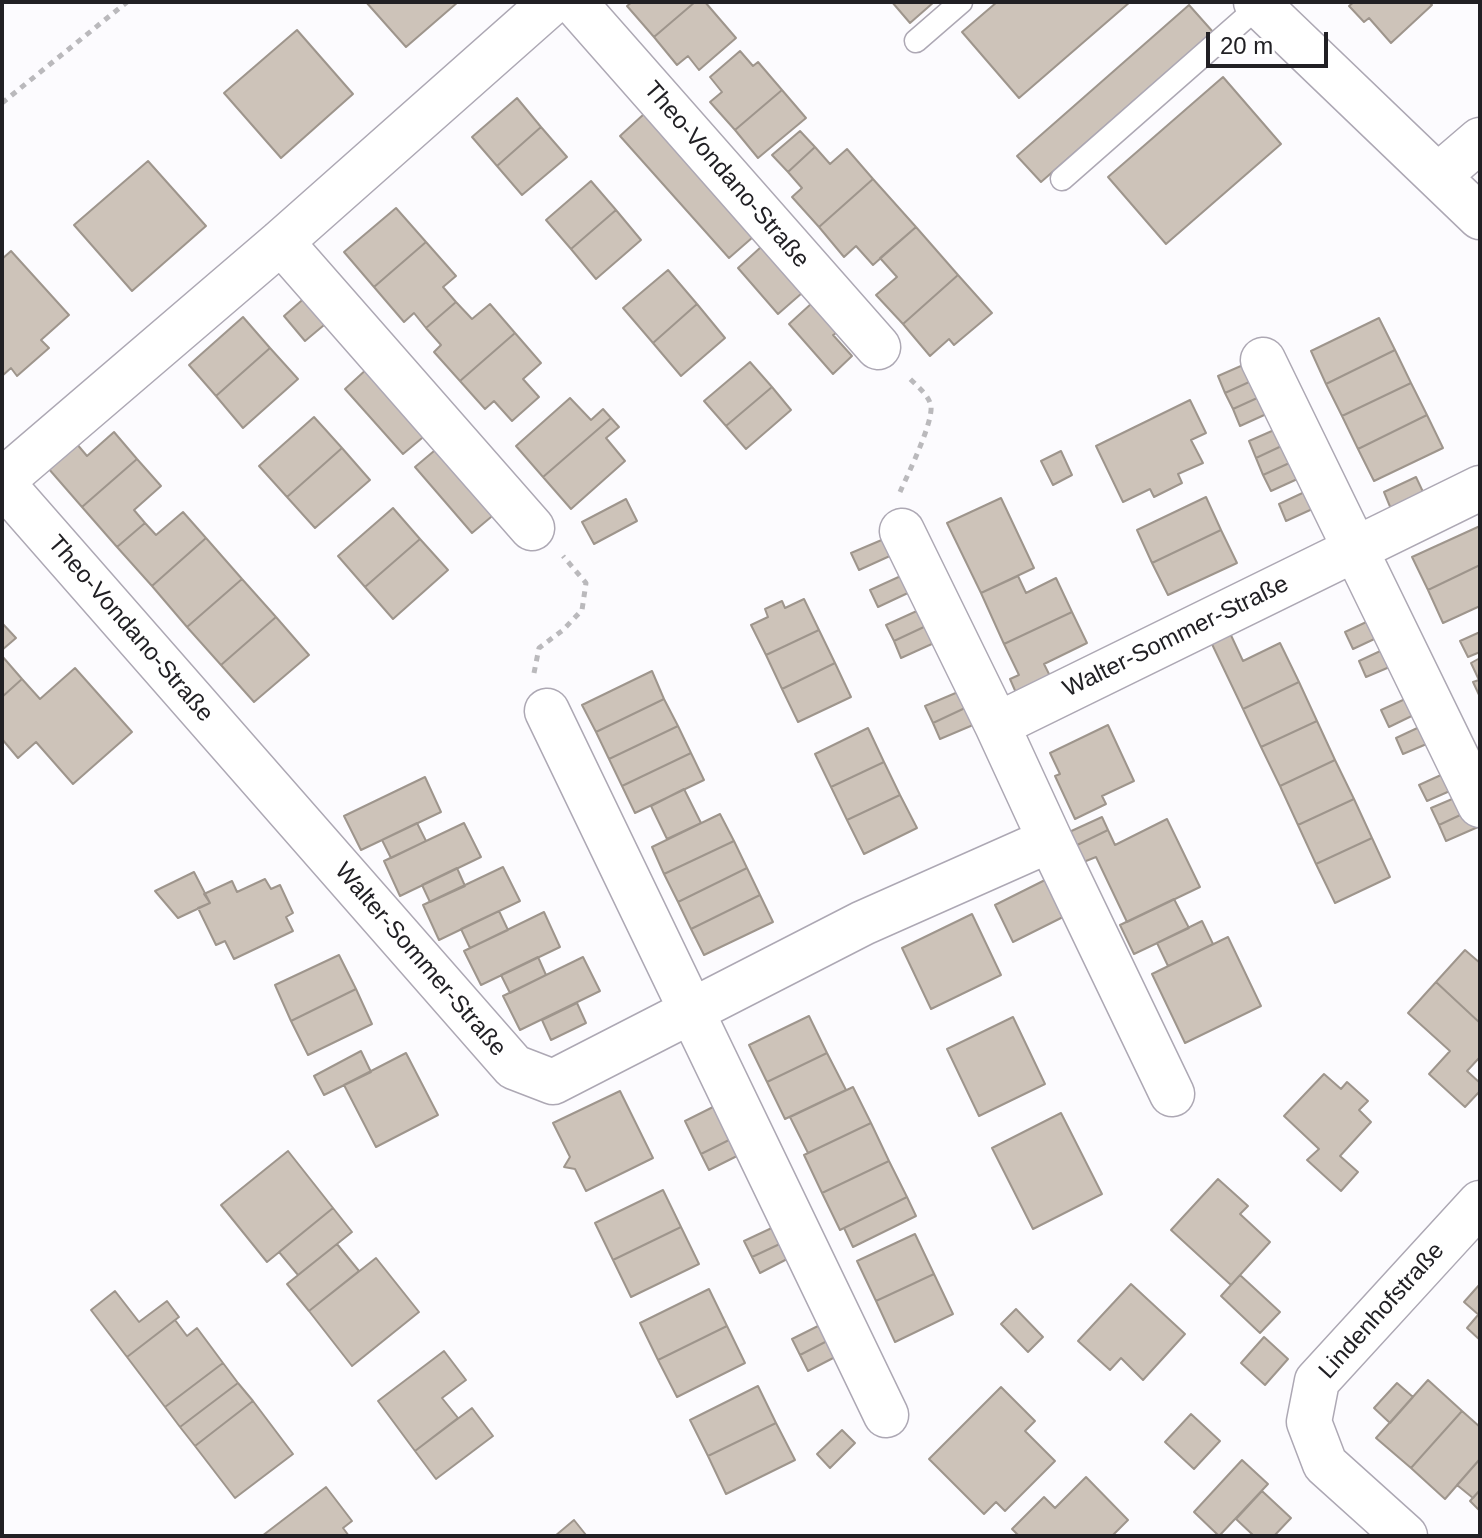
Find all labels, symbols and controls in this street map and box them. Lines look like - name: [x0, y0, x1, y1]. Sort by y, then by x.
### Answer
- scale bar: [1210, 16, 1332, 66]
- text: 20 m: [1220, 32, 1273, 59]
- street label: Theo-Vondano-Straße: [637, 76, 815, 274]
- street label: Theo-Vondano-Straße: [41, 530, 219, 728]
- street label: Walter-Sommer-Straße: [1059, 570, 1293, 704]
- street label: Walter-Sommer-Straße: [328, 857, 512, 1063]
- street label: Lindenhofstraße: [1313, 1237, 1451, 1385]

